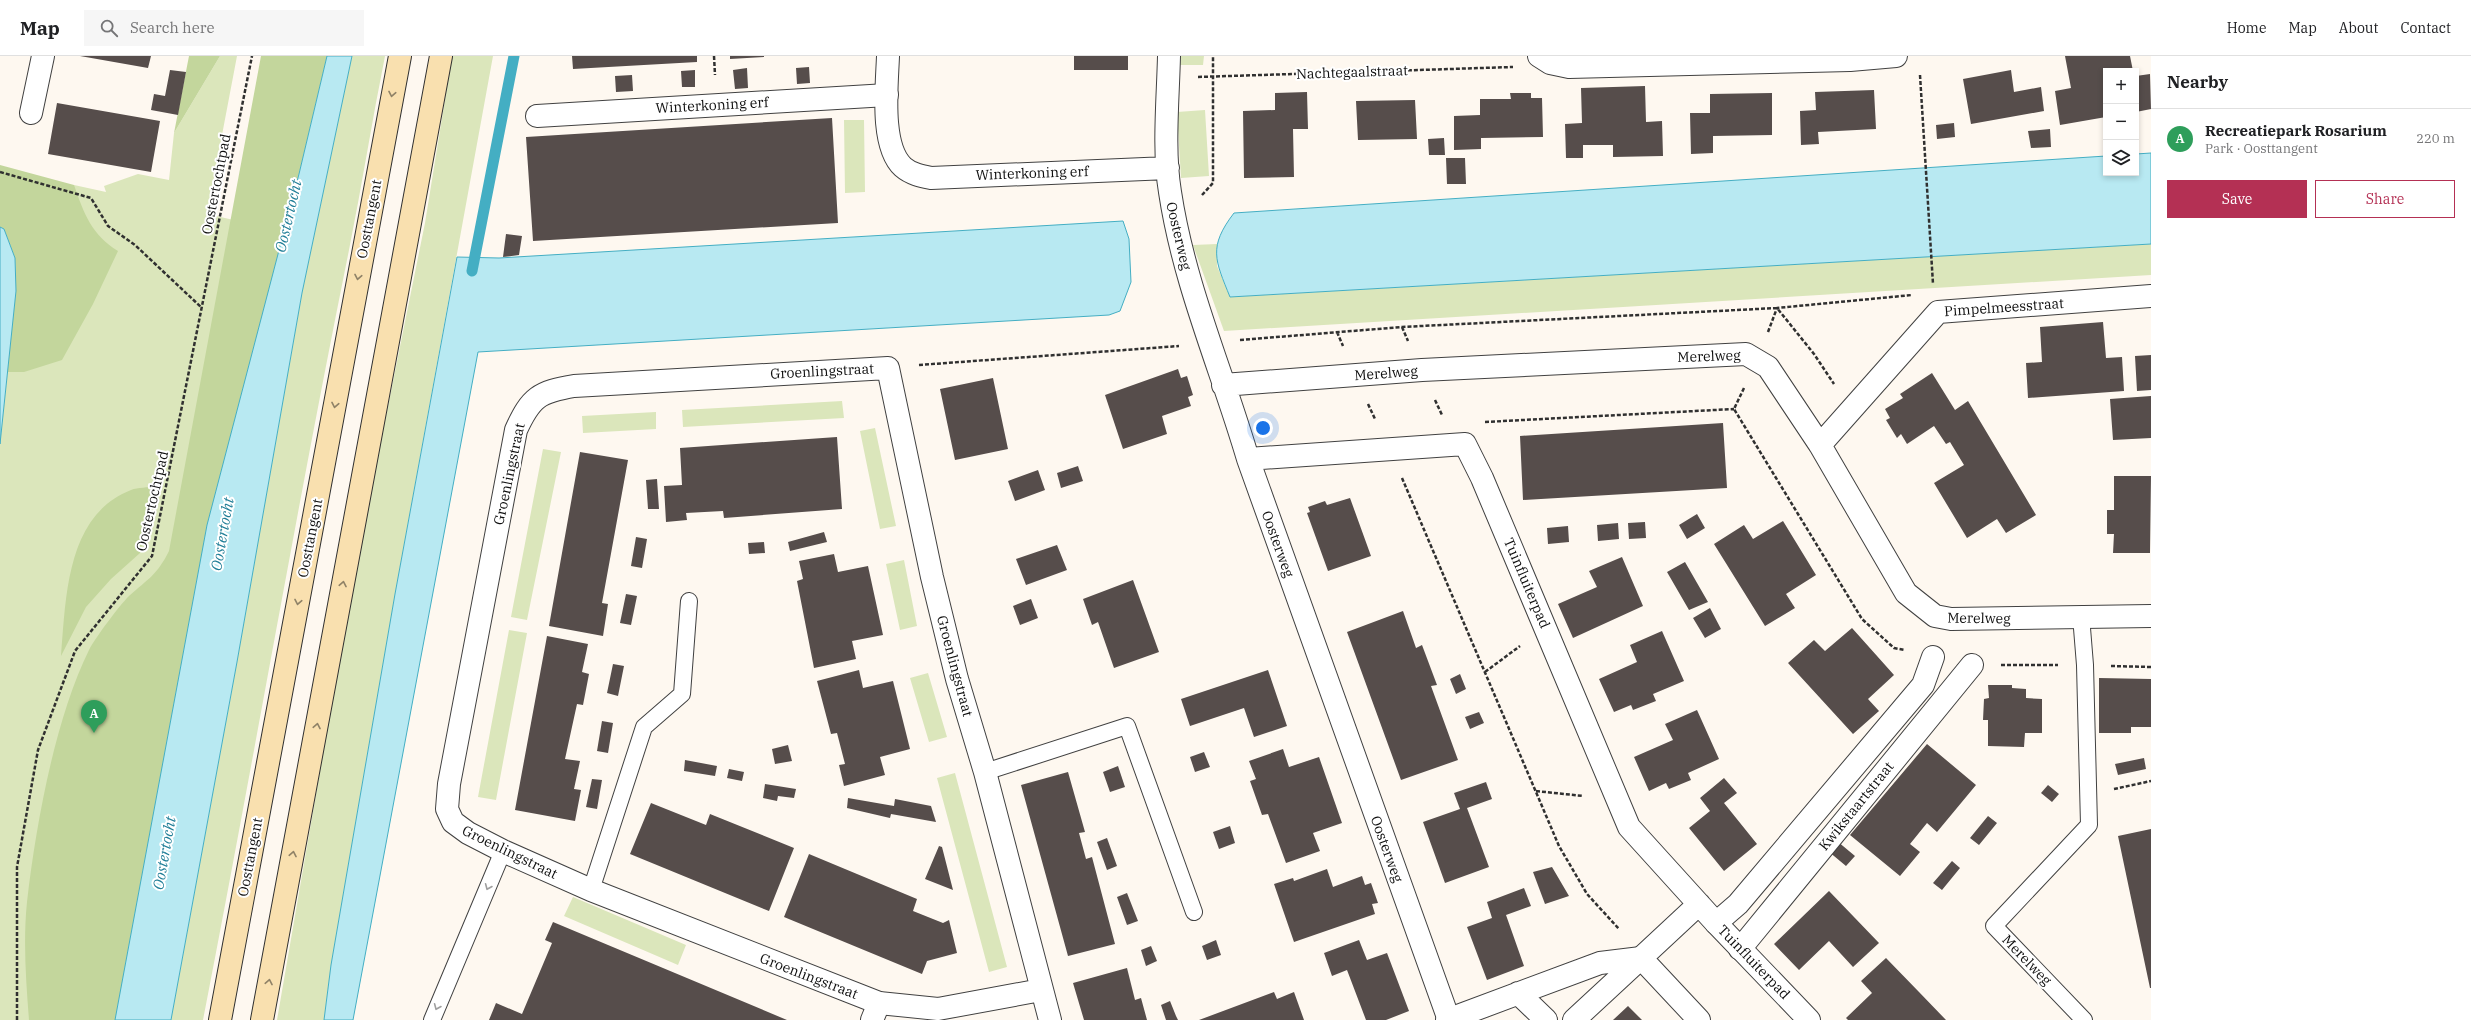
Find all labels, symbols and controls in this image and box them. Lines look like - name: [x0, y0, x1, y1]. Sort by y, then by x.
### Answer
- search box: [84, 10, 364, 46]
- text: Map: [20, 16, 60, 40]
- icon: search: [98, 17, 120, 39]
- text: Search here: [130, 18, 214, 37]
- text: Home: [2227, 19, 2266, 37]
- text: Map: [2288, 19, 2317, 37]
- text: About: [2339, 19, 2378, 37]
- text: Contact: [2400, 19, 2451, 37]
- street label: Nachtegaalstraat: [1296, 61, 1408, 83]
- map controls: [2103, 68, 2139, 176]
- button: +: [2103, 68, 2139, 104]
- text: Nearby: [2167, 71, 2228, 93]
- one-way arrow: [389, 91, 397, 97]
- street label: Winterkoning erf: [655, 93, 770, 117]
- button: −: [2103, 104, 2139, 140]
- text: Recreatiepark Rosarium: [2205, 121, 2387, 140]
- text: A: [2175, 130, 2185, 147]
- text: 220 m: [2416, 130, 2455, 147]
- street label: Oostertochtpad: [197, 132, 235, 236]
- button: layers: [2103, 140, 2139, 176]
- text: Park · Oosttangent: [2205, 140, 2318, 157]
- street label: Winterkoning erf: [975, 162, 1090, 184]
- water label: Oostertocht: [270, 177, 306, 254]
- street label: Oosttangent: [353, 178, 385, 260]
- button: Save: [2167, 180, 2307, 218]
- button: Share: [2315, 180, 2455, 218]
- street label: Oosterweg: [1162, 200, 1196, 272]
- one-way arrow: [355, 274, 363, 280]
- street label: Pimpelmeesstraat: [1944, 294, 2065, 320]
- street label: Merelweg: [1677, 346, 1741, 366]
- street label: Groenlingstraat: [770, 359, 874, 383]
- street label: Merelweg: [1354, 362, 1419, 384]
- one-way arrow: [331, 402, 339, 408]
- your location: [1253, 418, 1273, 438]
- street label: Groenlingstraat: [489, 421, 529, 527]
- street label: Oostertochtpad: [132, 449, 172, 553]
- water label: Oostertocht: [206, 495, 238, 572]
- street label: Oosttangent: [294, 497, 326, 579]
- street label: Oosterweg: [1258, 508, 1298, 580]
- street label: Tuinfluiterpad: [1500, 535, 1554, 631]
- one-way arrow: [338, 581, 347, 588]
- one-way arrow: [294, 598, 303, 605]
- street label: Merelweg: [1947, 608, 2011, 628]
- street label: Groenlingstraat: [933, 613, 977, 719]
- pin: A: [81, 700, 107, 733]
- one-way arrow: [312, 723, 321, 729]
- street label: Kwikstaartstraat: [1815, 758, 1897, 854]
- street label: Oosterweg: [1367, 813, 1407, 885]
- water label: Oostertocht: [148, 814, 180, 891]
- street label: Oosttangent: [234, 816, 266, 898]
- street label: Groenlingstraat: [459, 821, 561, 883]
- one-way arrow: [288, 851, 297, 857]
- one-way arrow: [484, 883, 492, 890]
- street label: Tuinfluiterpad: [1714, 921, 1794, 1003]
- street label: Merelweg: [1998, 931, 2056, 989]
- street label: Groenlingstraat: [757, 949, 861, 1003]
- one-way arrow: [265, 979, 273, 985]
- one-way arrow: [434, 1003, 442, 1010]

